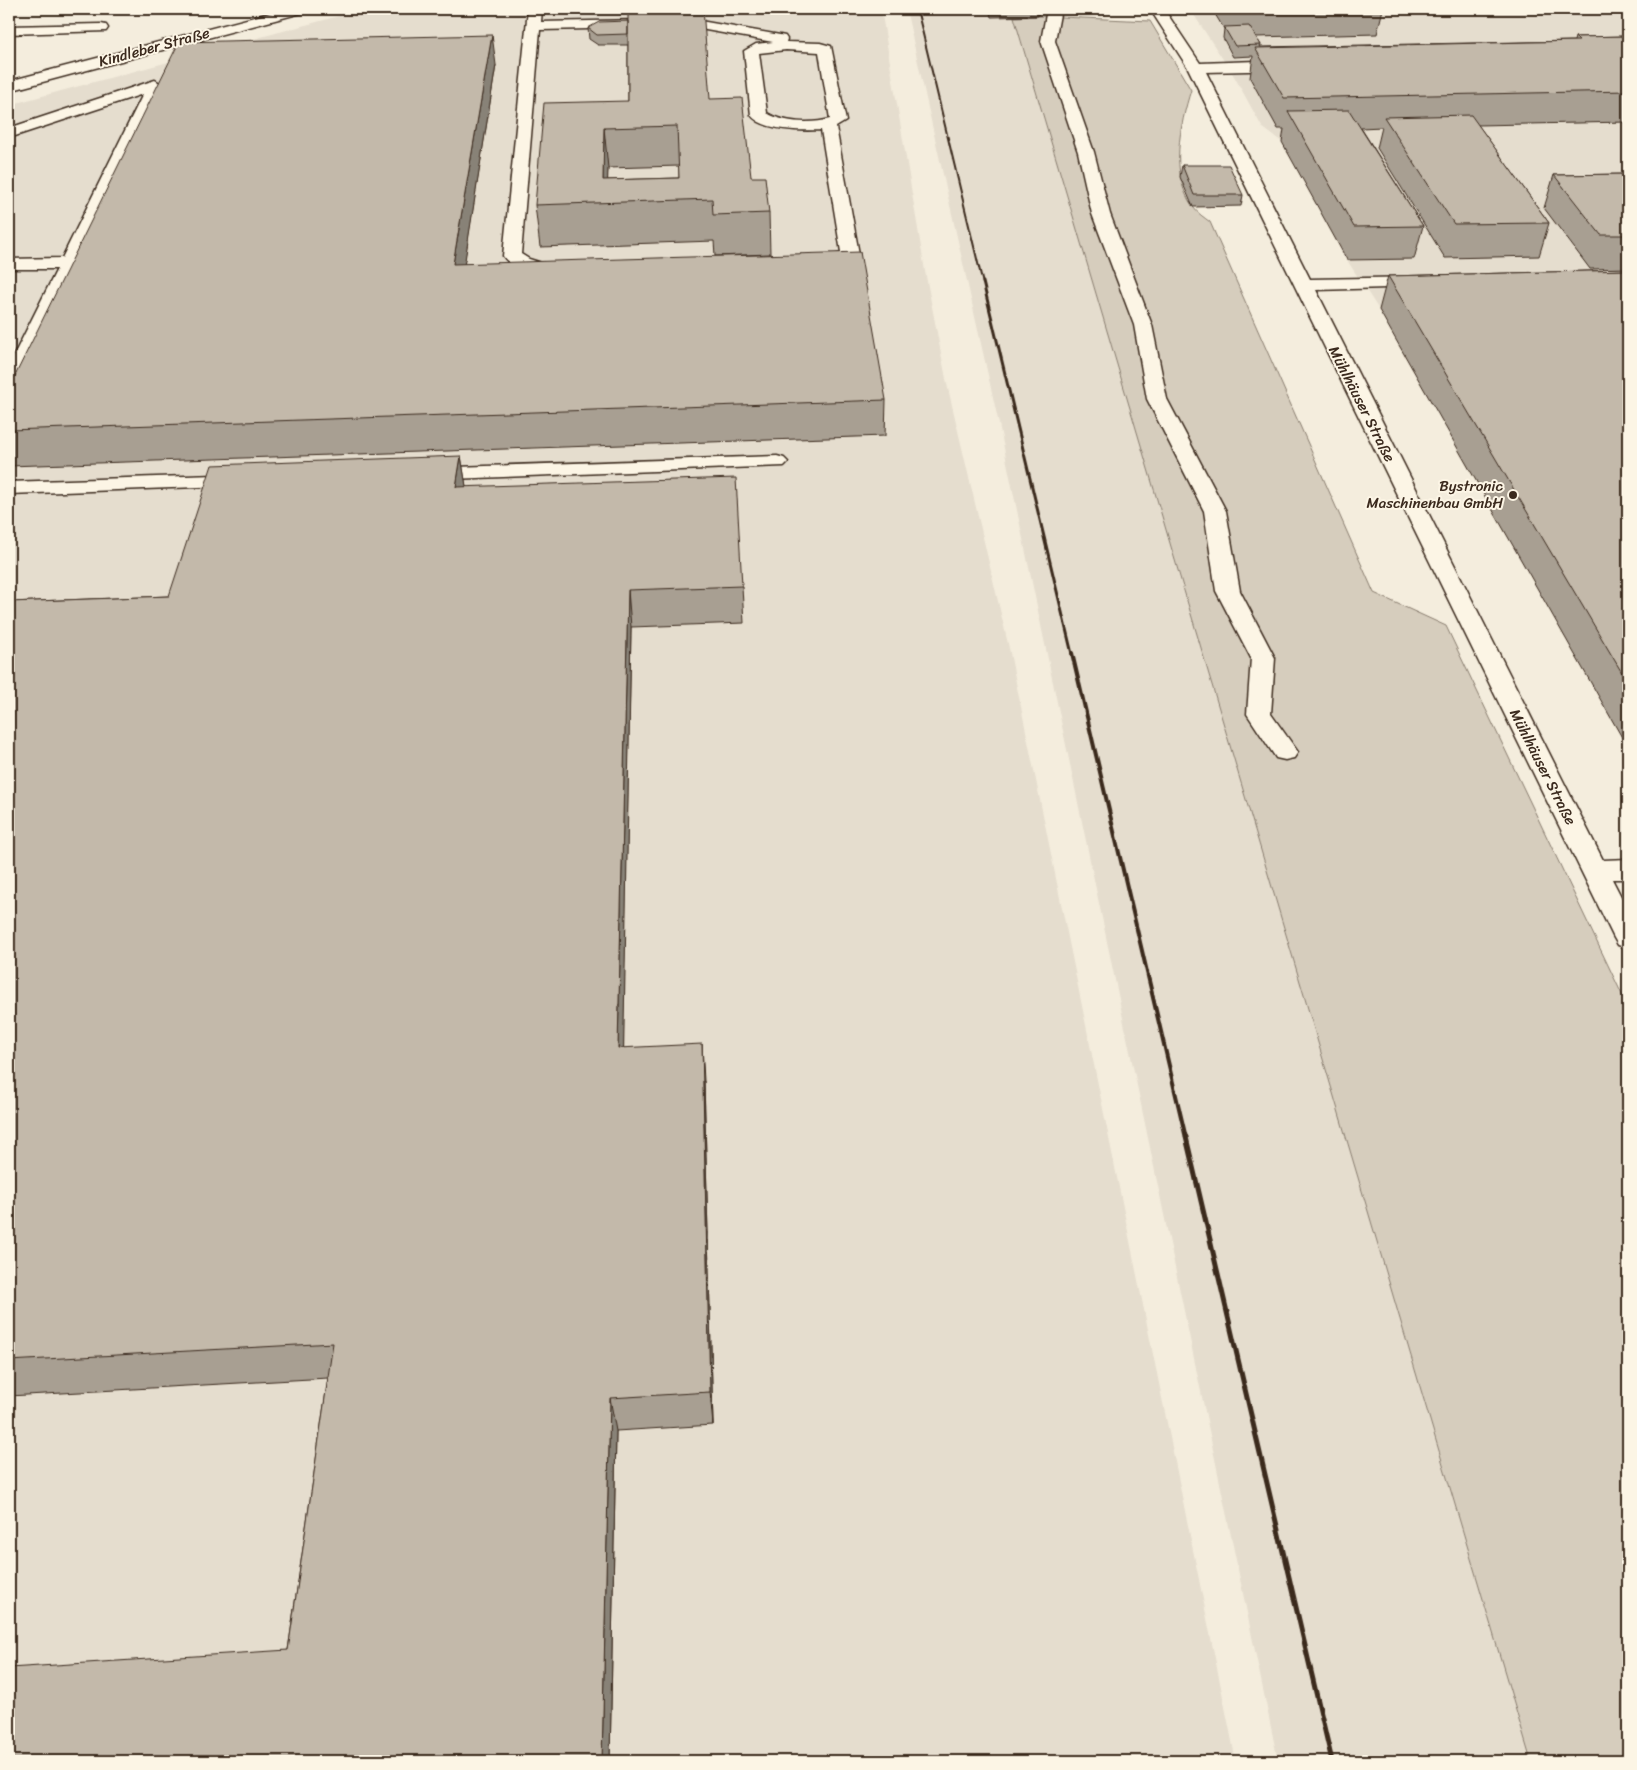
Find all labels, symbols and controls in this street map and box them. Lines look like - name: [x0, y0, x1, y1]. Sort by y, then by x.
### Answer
- street label: Kindleber Straße: [96, 20, 213, 74]
- street label: Mühlhäuser Straße: [1321, 341, 1403, 467]
- place label: Bystronic Maschinenbau GmbH: [1366, 473, 1504, 516]
- marker: Bystronic Maschinenbau GmbH: [1507, 489, 1519, 501]
- street label: Mühlhäuser Straße: [1502, 704, 1584, 830]

